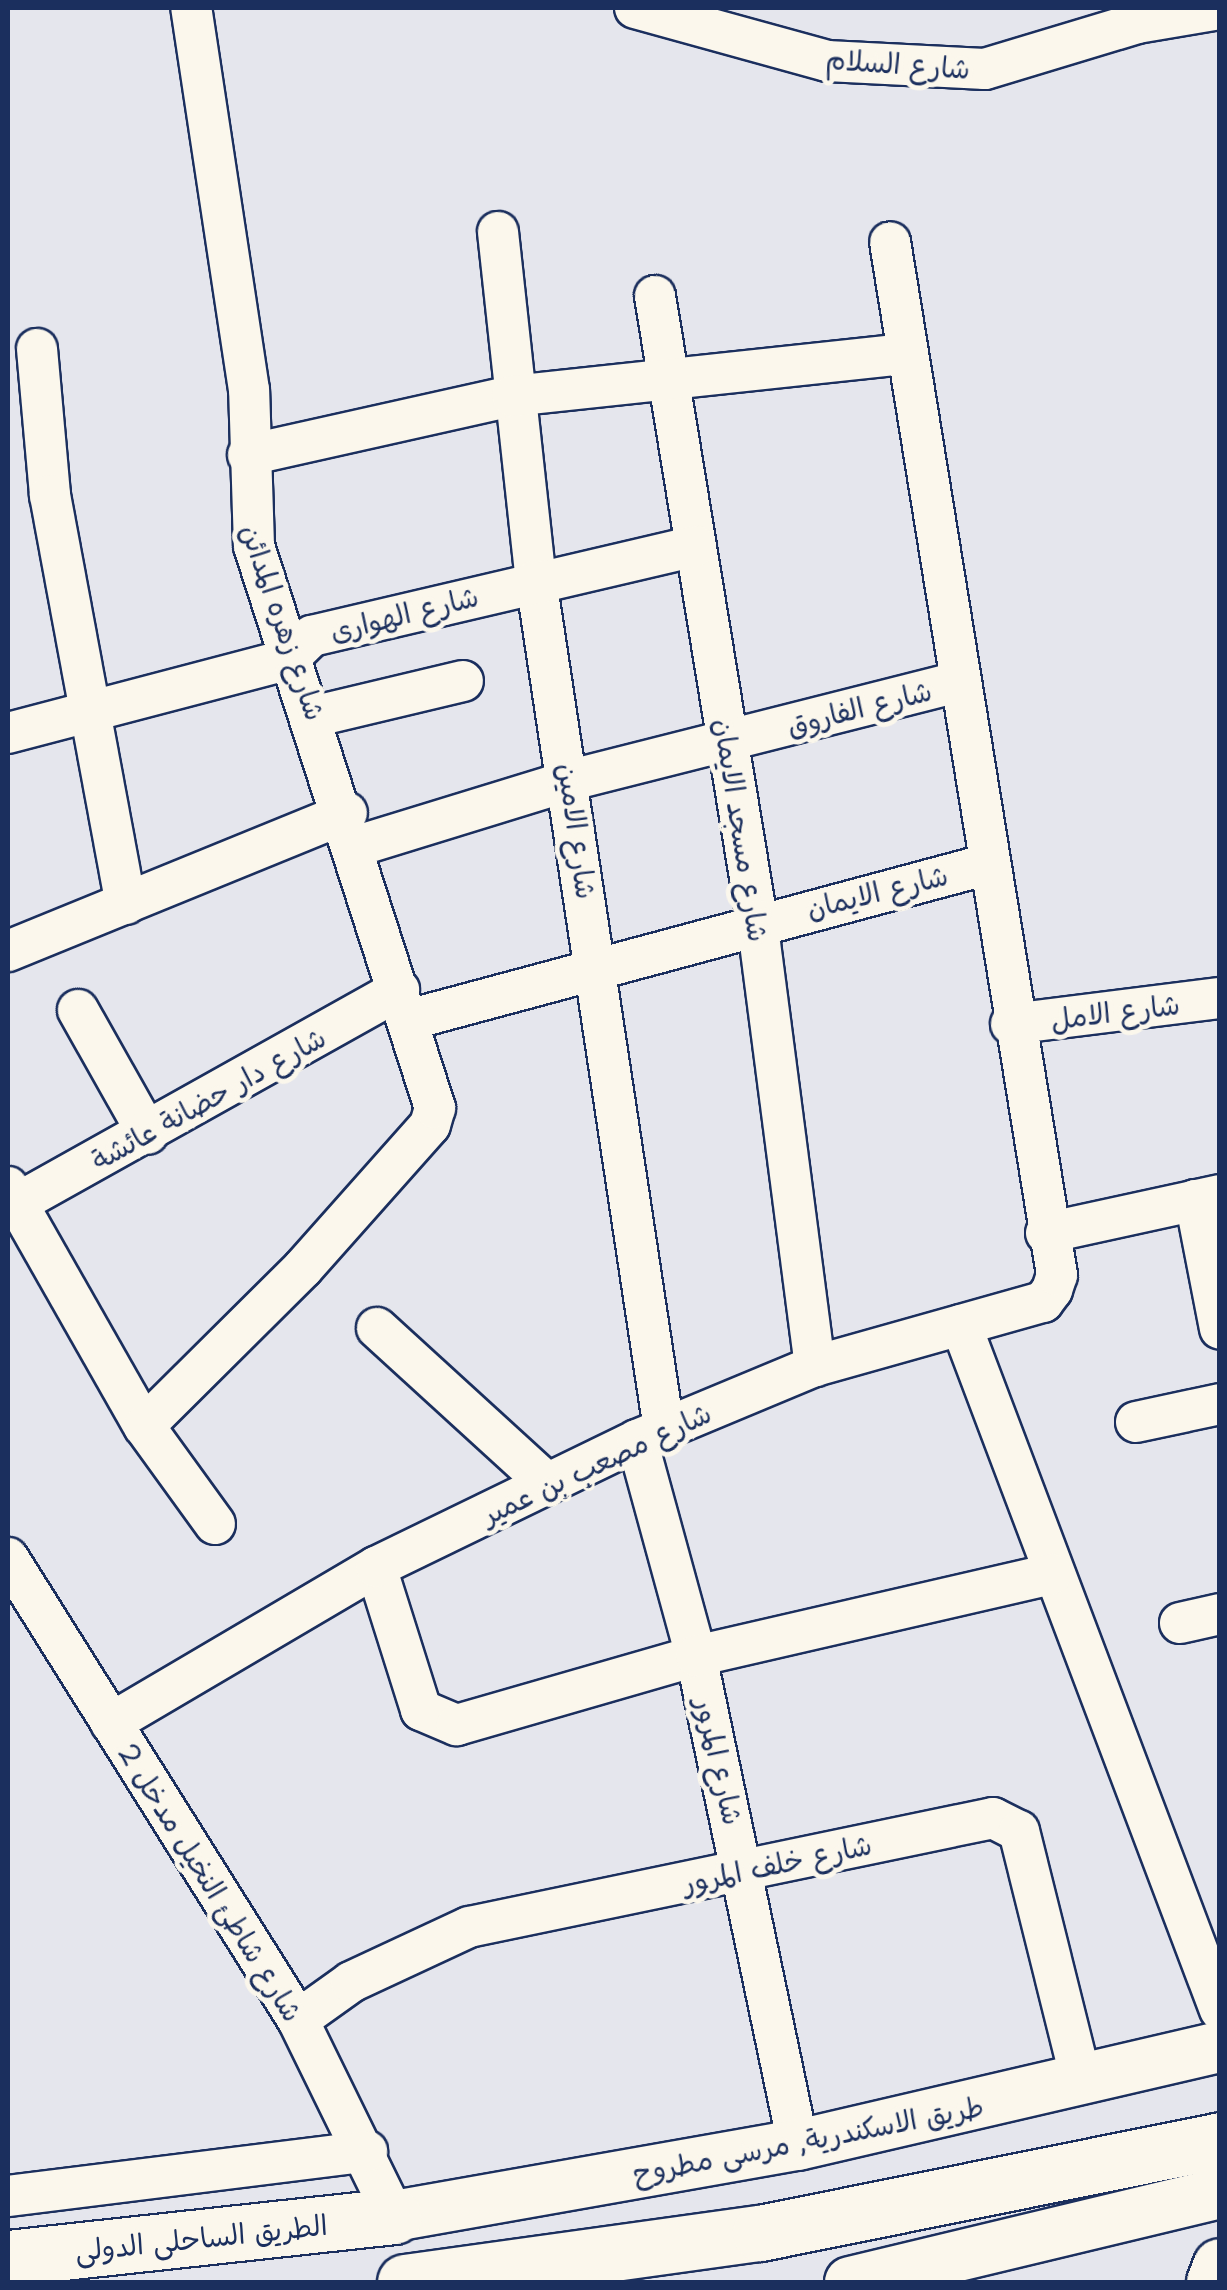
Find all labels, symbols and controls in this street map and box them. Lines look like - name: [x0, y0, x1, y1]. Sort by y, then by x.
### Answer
- street label: شارع السلام: [825, 41, 971, 85]
- street label: شارع زهره المدائن: [235, 520, 333, 724]
- street label: شارع الهوارى: [326, 578, 482, 648]
- street label: شارع الفاروق: [783, 673, 935, 741]
- street label: شارع مسجد الايمان: [708, 716, 776, 944]
- street label: شارع الامين: [552, 761, 604, 901]
- street label: شارع الايمان: [803, 857, 951, 925]
- street label: شارع الامل: [1048, 986, 1182, 1036]
- street label: شارع دار حضانة عائشة: [85, 1020, 331, 1176]
- street label: شارع مصعب بن عمير: [476, 1395, 716, 1531]
- street label: شارع المرور: [689, 1694, 751, 1828]
- street label: شارع شاطئ النخيل مدخل 2: [112, 1737, 310, 2027]
- street label: شارع خلف المرور: [680, 1827, 874, 1899]
- street label: طريق الاسكندرية, مرسى مطروح: [630, 2088, 986, 2190]
- street label: الطريق الساحلى الدولى: [73, 2207, 329, 2267]

